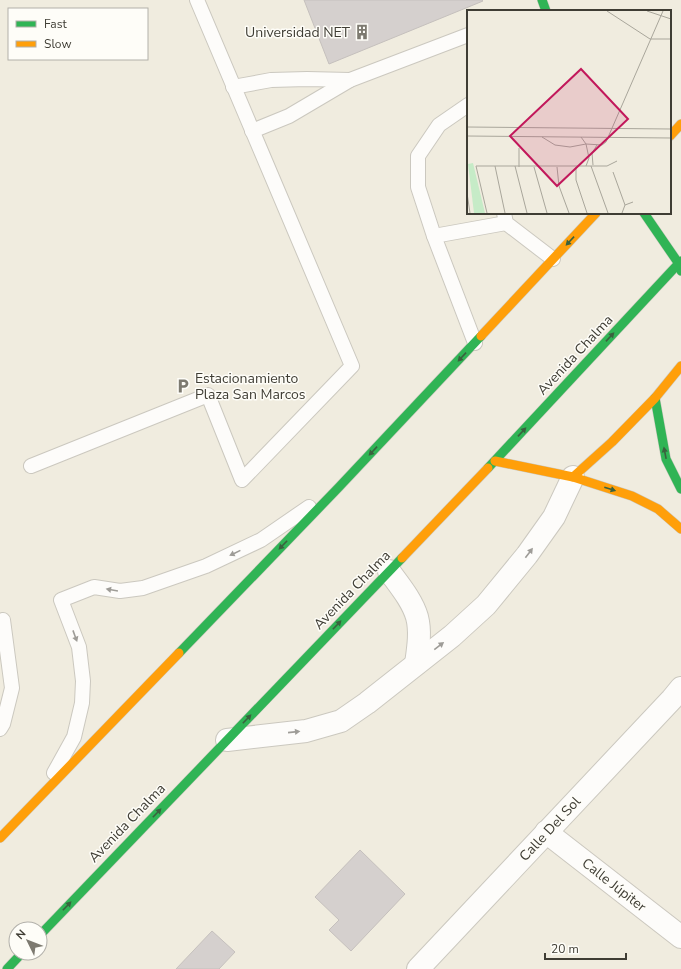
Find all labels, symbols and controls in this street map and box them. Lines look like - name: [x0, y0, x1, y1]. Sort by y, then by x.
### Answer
- legend: [8, 8, 148, 60]
- inset map: [467, 10, 671, 214]
- text: Fast: [44, 16, 67, 32]
- place label: Universidad NET: [245, 23, 351, 42]
- building icon: Universidad NET: [353, 23, 371, 41]
- text: Slow: [44, 36, 72, 52]
- one-way arrow: [566, 237, 575, 246]
- street label: Avenida Chalma: [533, 311, 617, 399]
- one-way arrow: [605, 332, 615, 342]
- one-way arrow: [457, 351, 466, 362]
- place label: Estacionamiento Plaza San Marcos: [195, 369, 306, 404]
- parking icon: Estacionamiento Plaza San Marcos: [174, 377, 192, 395]
- one-way arrow: [517, 427, 526, 437]
- one-way arrow: [368, 446, 377, 457]
- one-way arrow: [662, 447, 668, 459]
- one-way arrow: [604, 486, 616, 492]
- one-way arrow: [278, 540, 288, 550]
- street label: Avenida Chalma: [309, 546, 395, 634]
- one-way arrow: [524, 547, 533, 558]
- one-way arrow: [230, 550, 241, 556]
- one-way arrow: [106, 587, 118, 593]
- one-way arrow: [332, 620, 342, 630]
- one-way arrow: [72, 631, 78, 643]
- one-way arrow: [433, 642, 444, 651]
- one-way arrow: [242, 714, 252, 724]
- one-way arrow: [288, 729, 300, 735]
- street label: Avenida Chalma: [84, 779, 170, 867]
- street label: Calle Del Sol: [515, 792, 585, 865]
- one-way arrow: [152, 808, 162, 818]
- street label: Calle Júpiter: [578, 854, 650, 916]
- one-way arrow: [62, 901, 72, 911]
- north arrow: [8, 921, 48, 961]
- text: N: [13, 926, 29, 943]
- scale bar: [545, 935, 626, 961]
- text: 20 m: [551, 941, 579, 957]

